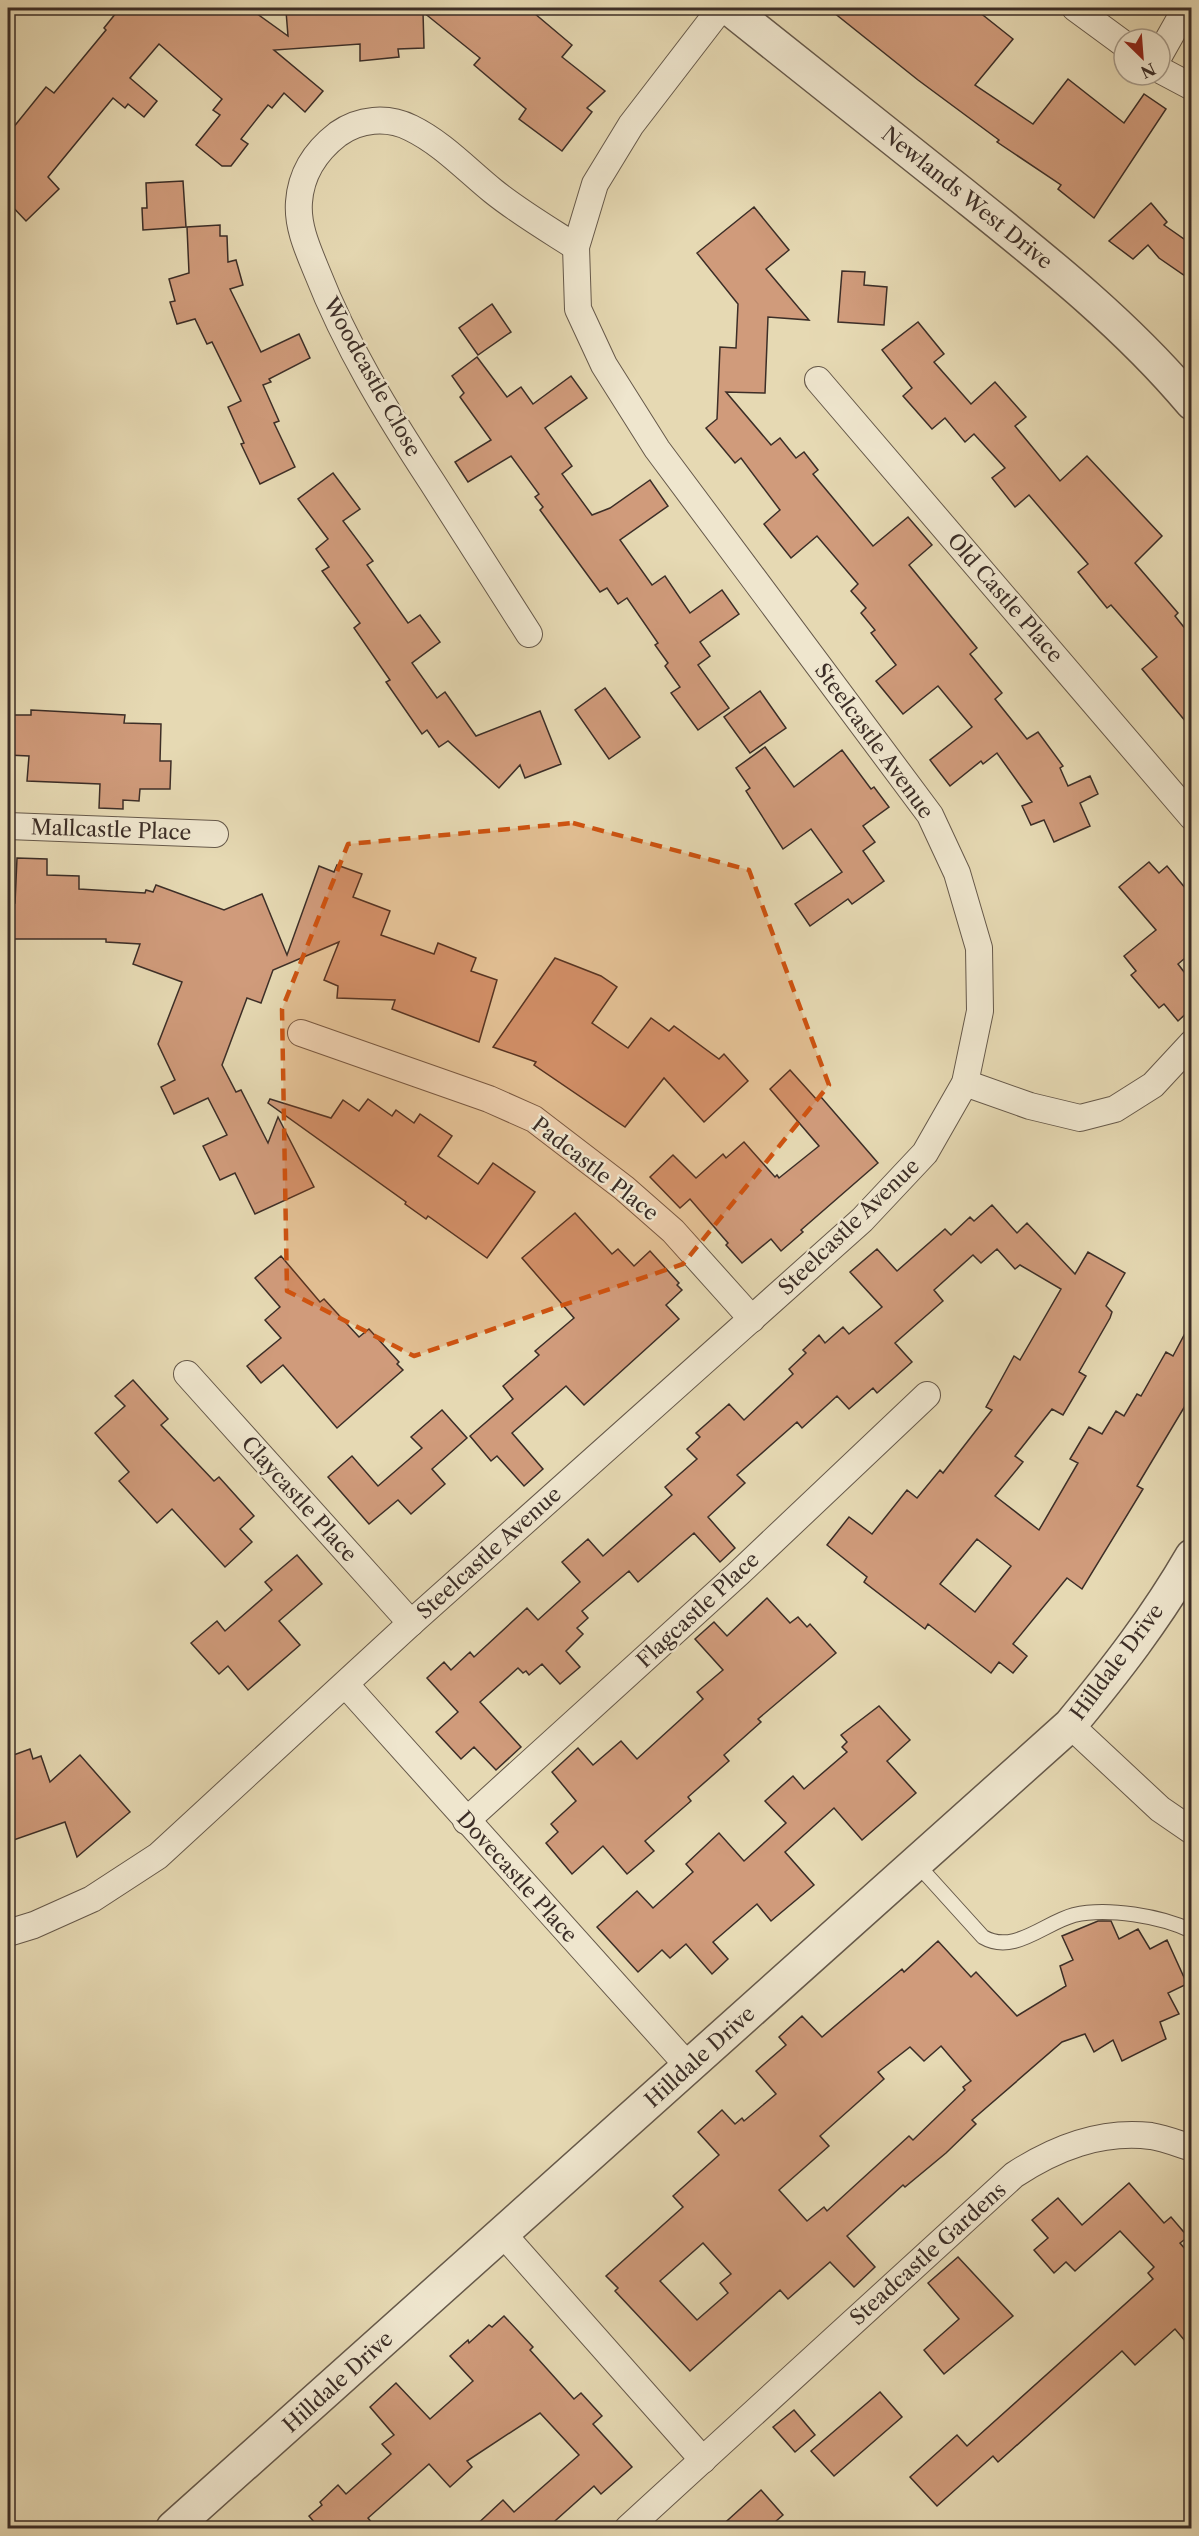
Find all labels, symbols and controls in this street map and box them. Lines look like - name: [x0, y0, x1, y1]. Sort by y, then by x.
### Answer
- north arrow: [1112, 27, 1172, 87]
- text: N: [1138, 59, 1159, 83]
- street label: Newlands West Drive: [877, 121, 1058, 274]
- street label: Woodcastle Close: [318, 292, 427, 461]
- street label: Old Castle Place: [942, 528, 1068, 667]
- street label: Steelcastle Avenue: [810, 658, 939, 823]
- street label: Mallcastle Place: [30, 814, 192, 845]
- street label: Padcastle Place: [527, 1111, 664, 1226]
- street label: Steelcastle Avenue: [773, 1153, 924, 1300]
- street label: Claycastle Place: [236, 1431, 362, 1567]
- street label: Steelcastle Avenue: [411, 1481, 566, 1624]
- street label: Flagcastle Place: [631, 1547, 764, 1673]
- street label: Hilldale Drive: [1065, 1599, 1168, 1725]
- street label: Dovecastle Place: [452, 1806, 583, 1947]
- street label: Hilldale Drive: [640, 2001, 760, 2112]
- street label: Steadcastle Gardens: [845, 2177, 1011, 2330]
- street label: Hilldale Drive: [278, 2326, 398, 2437]

